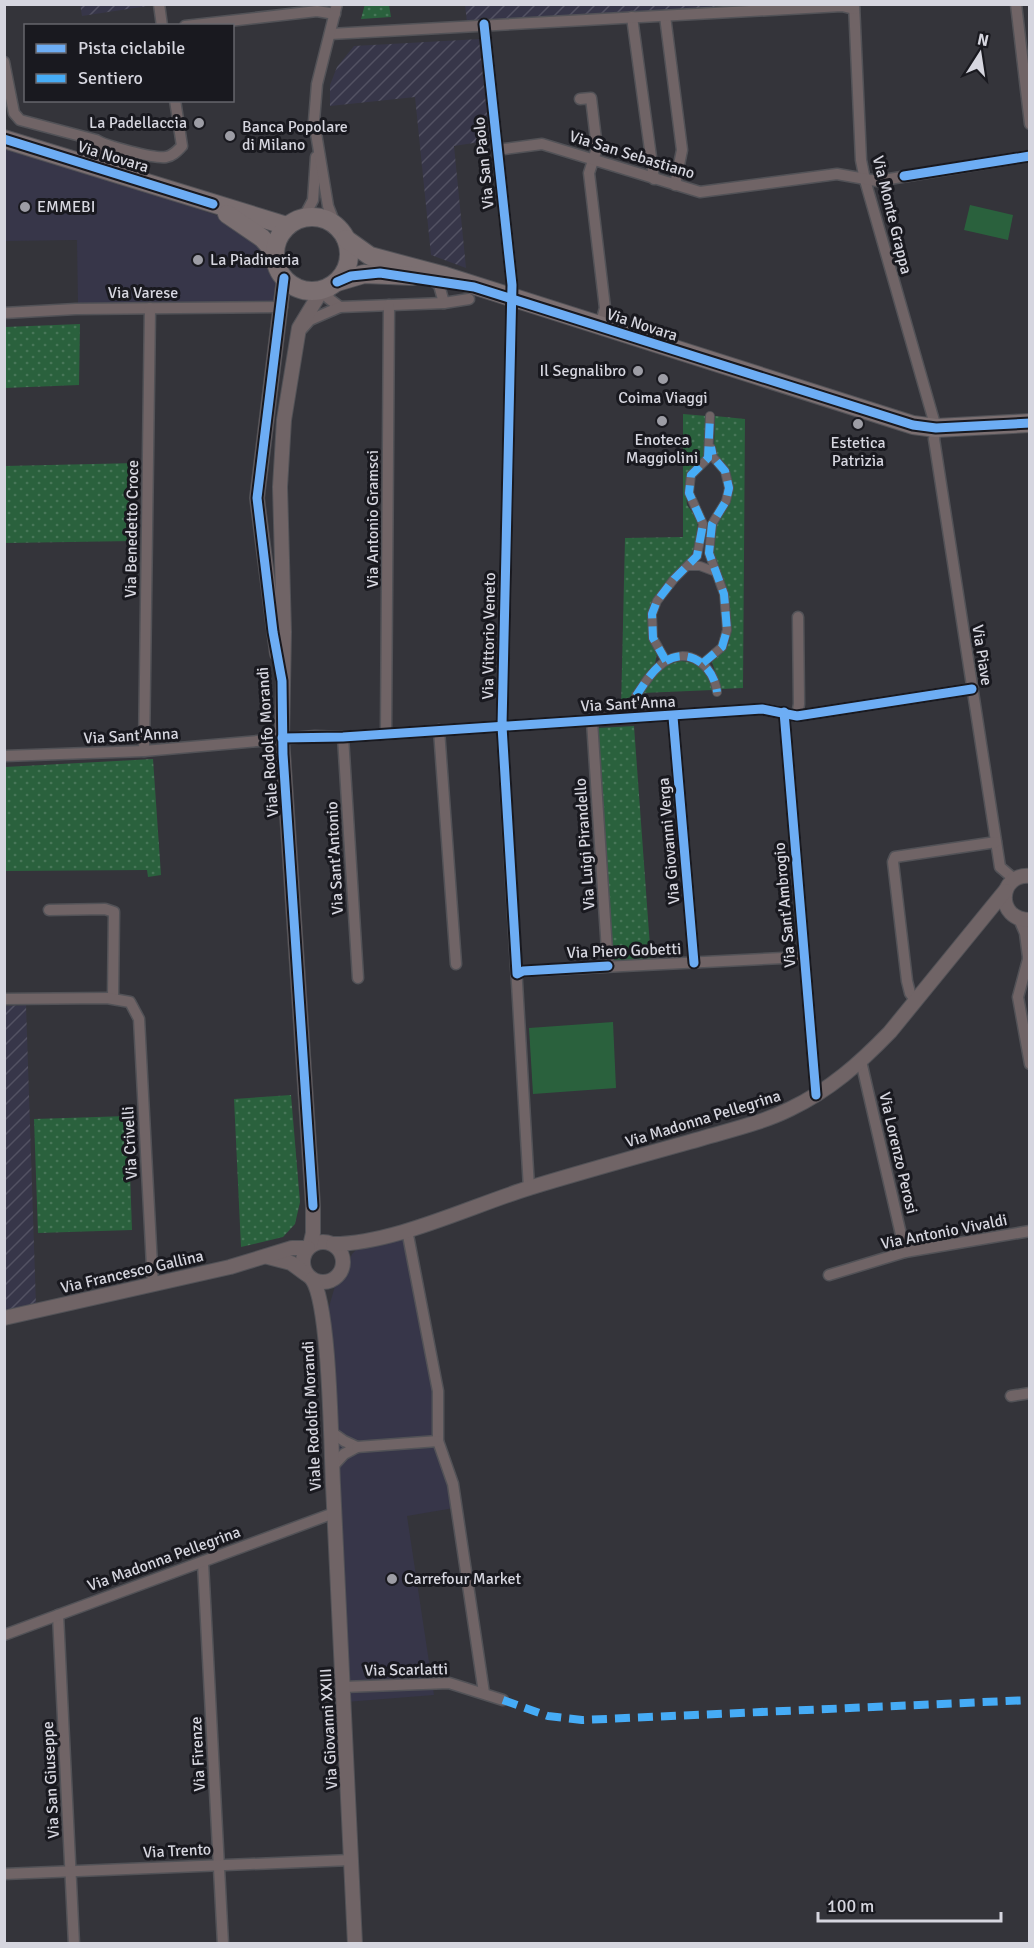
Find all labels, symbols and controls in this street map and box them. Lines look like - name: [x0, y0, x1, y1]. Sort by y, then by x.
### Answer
- legend: [24, 24, 234, 102]
- north arrow: [950, 24, 1010, 84]
- text: N: [975, 29, 990, 51]
- text: Pista ciclabile: [78, 37, 185, 59]
- text: Sentiero: [78, 67, 143, 89]
- place label: La Padellaccia: [89, 113, 187, 133]
- marker: La Padellaccia: [192, 116, 206, 130]
- street label: Via San Paolo: [469, 116, 499, 210]
- place label: Banca Popolare di Milano: [242, 117, 348, 155]
- street label: Via San Sebastiano: [567, 126, 697, 184]
- marker: Banca Popolare di Milano: [223, 129, 237, 143]
- street label: Via Novara: [75, 137, 151, 177]
- street label: Via Monte Grappa: [868, 154, 916, 276]
- place label: EMMEBI: [37, 197, 95, 217]
- marker: EMMEBI: [18, 200, 32, 214]
- place label: La Piadineria: [210, 250, 299, 270]
- marker: La Piadineria: [191, 253, 205, 267]
- street label: Via Varese: [108, 283, 178, 303]
- street label: Via Novara: [604, 304, 680, 346]
- place label: Il Segnalibro: [540, 361, 626, 381]
- marker: Il Segnalibro: [631, 364, 645, 378]
- marker: Coima Viaggi: [656, 372, 670, 386]
- place label: Coima Viaggi: [618, 388, 708, 408]
- marker: Enoteca Maggiolini: [655, 414, 669, 428]
- marker: Estetica Patrizia: [851, 417, 865, 431]
- place label: Enoteca Maggiolini: [626, 430, 698, 468]
- place label: Estetica Patrizia: [830, 433, 886, 471]
- street label: Via Antonio Gramsci: [363, 450, 383, 588]
- street label: Via Benedetto Croce: [121, 460, 143, 598]
- street label: Via Vittorio Veneto: [478, 572, 500, 700]
- street label: Via Piave: [967, 623, 997, 687]
- street label: Viale Rodolfo Morandi: [253, 666, 283, 818]
- street label: Via Sant'Anna: [580, 692, 676, 716]
- street label: Via Sant'Anna: [83, 724, 179, 748]
- street label: Via Luigi Pirandello: [570, 777, 600, 911]
- street label: Via Giovanni Verga: [653, 777, 685, 905]
- street label: Via Sant'Antonio: [322, 801, 348, 915]
- street label: Via Sant'Ambrogio: [770, 842, 800, 968]
- street label: Via Piero Gobetti: [566, 939, 682, 963]
- street label: Via Madonna Pellegrina: [623, 1086, 783, 1152]
- street label: Via Lorenzo Perosi: [874, 1090, 922, 1216]
- street label: Via Crivelli: [118, 1106, 142, 1180]
- street label: Via Antonio Vivaldi: [879, 1210, 1009, 1254]
- street label: Via Francesco Gallina: [59, 1246, 205, 1298]
- street label: Viale Rodolfo Morandi: [298, 1340, 326, 1492]
- street label: Via Madonna Pellegrina: [85, 1522, 243, 1596]
- place label: Carrefour Market: [404, 1569, 521, 1589]
- marker: Carrefour Market: [385, 1572, 399, 1586]
- street label: Via Scarlatti: [364, 1659, 448, 1681]
- street label: Via Giovanni XXIII: [316, 1668, 342, 1790]
- street label: Via Firenze: [186, 1716, 210, 1792]
- street label: Via San Giuseppe: [38, 1721, 64, 1839]
- street label: Via Trento: [142, 1839, 212, 1863]
- scale bar: [818, 1885, 1001, 1923]
- text: 100 m: [827, 1895, 874, 1917]

